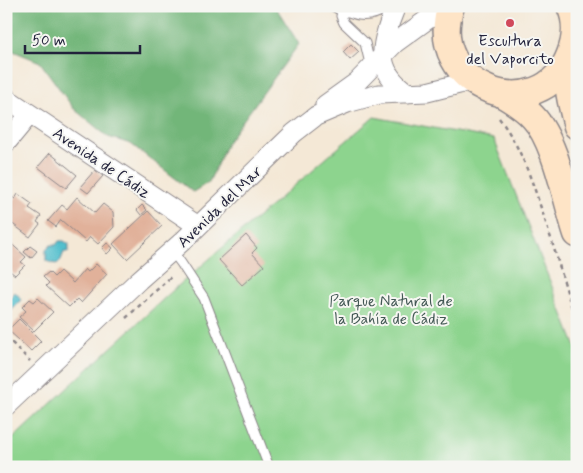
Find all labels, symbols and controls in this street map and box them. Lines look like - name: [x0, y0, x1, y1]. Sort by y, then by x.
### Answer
- marker: Escultura del Vaporcito: [504, 17, 516, 29]
- scale bar: [25, 22, 140, 54]
- text: 50 m: [32, 31, 66, 51]
- place label: Escultura del Vaporcito: [466, 31, 554, 70]
- street label: Avenida de Cádiz: [48, 123, 154, 204]
- street label: Avenida del Mar: [173, 161, 267, 253]
- park label: Parque Natural de la Bahía de Cádiz: [329, 291, 453, 330]

